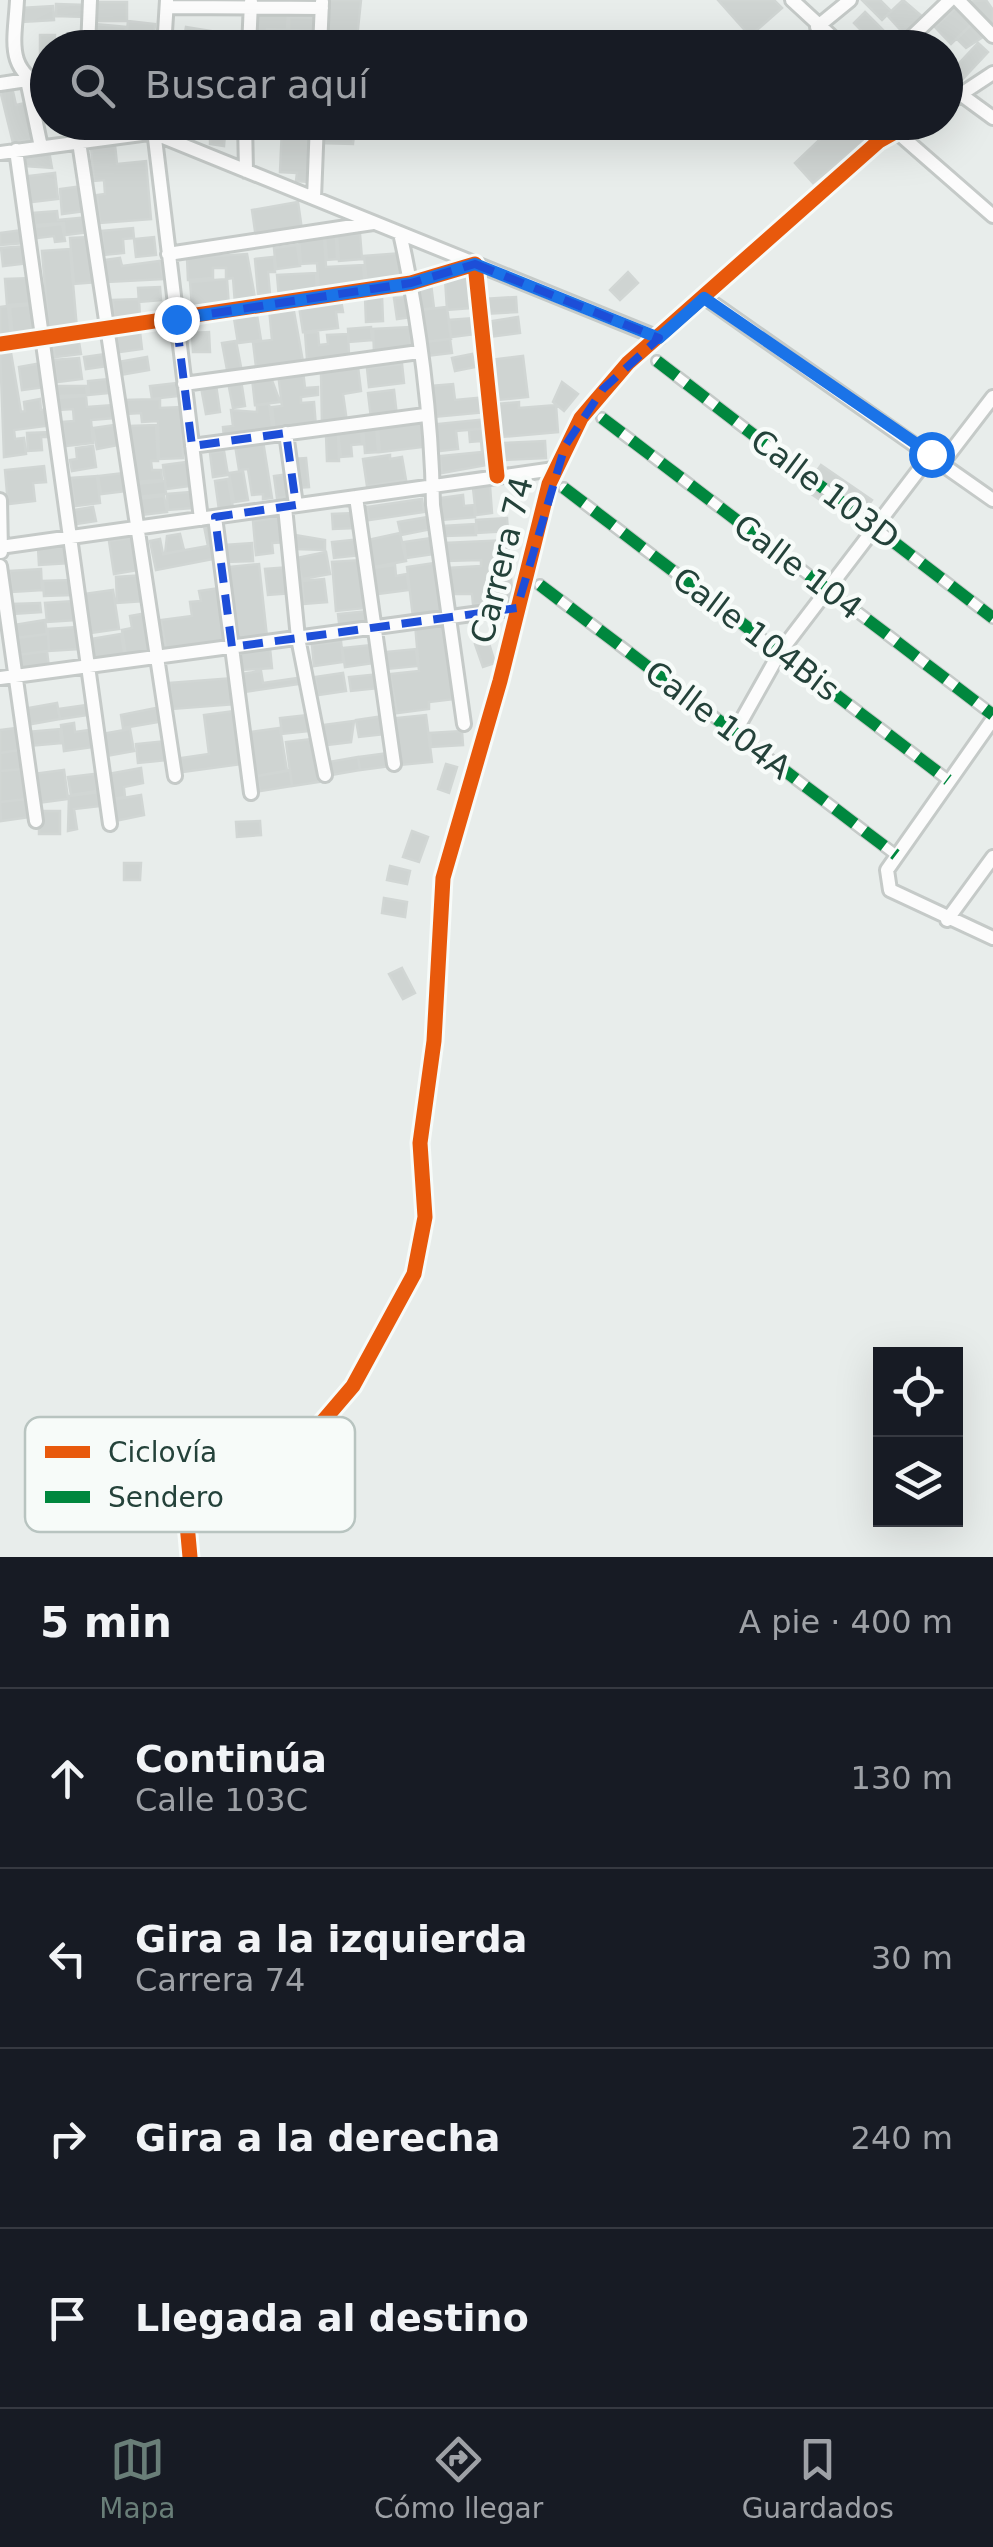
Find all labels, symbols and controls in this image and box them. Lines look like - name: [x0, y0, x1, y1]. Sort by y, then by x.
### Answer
- search box: [30, 30, 963, 140]
- icon: search: [65, 58, 120, 113]
- text: Buscar aquí: [145, 63, 369, 107]
- route end: [154, 297, 200, 343]
- street label: Calle 103D: [744, 421, 906, 557]
- route start: [909, 432, 955, 478]
- street label: Carrera 74: [463, 473, 541, 647]
- street label: Calle 104: [726, 506, 870, 628]
- street label: Calle 104Bis: [665, 559, 847, 709]
- street label: Calle 104A: [638, 653, 798, 787]
- map controls: [873, 1347, 963, 1527]
- button: locate: [873, 1347, 963, 1437]
- legend: [25, 1417, 355, 1532]
- text: Ciclovía: [108, 1436, 217, 1469]
- button: layers: [873, 1437, 963, 1527]
- text: Sendero: [108, 1481, 224, 1514]
- text: 5 min: [40, 1598, 172, 1647]
- text: A pie · 400 m: [739, 1603, 953, 1641]
- text: Continúa: [135, 1737, 327, 1781]
- icon: ahead: [40, 1751, 95, 1806]
- text: 130 m: [851, 1759, 953, 1797]
- text: Calle 103C: [135, 1781, 308, 1819]
- text: Gira a la izquierda: [135, 1917, 527, 1961]
- icon: left: [40, 1931, 95, 1986]
- text: 30 m: [871, 1939, 953, 1977]
- text: Carrera 74: [135, 1961, 305, 1999]
- icon: right: [40, 2111, 95, 2166]
- text: Gira a la derecha: [135, 2116, 500, 2160]
- text: 240 m: [851, 2119, 953, 2157]
- icon: arrive: [40, 2291, 95, 2346]
- text: Llegada al destino: [135, 2296, 529, 2340]
- tab: Mapa: [99, 2432, 175, 2525]
- tab: Cómo llegar: [374, 2432, 543, 2525]
- tab: Guardados: [742, 2432, 894, 2525]

